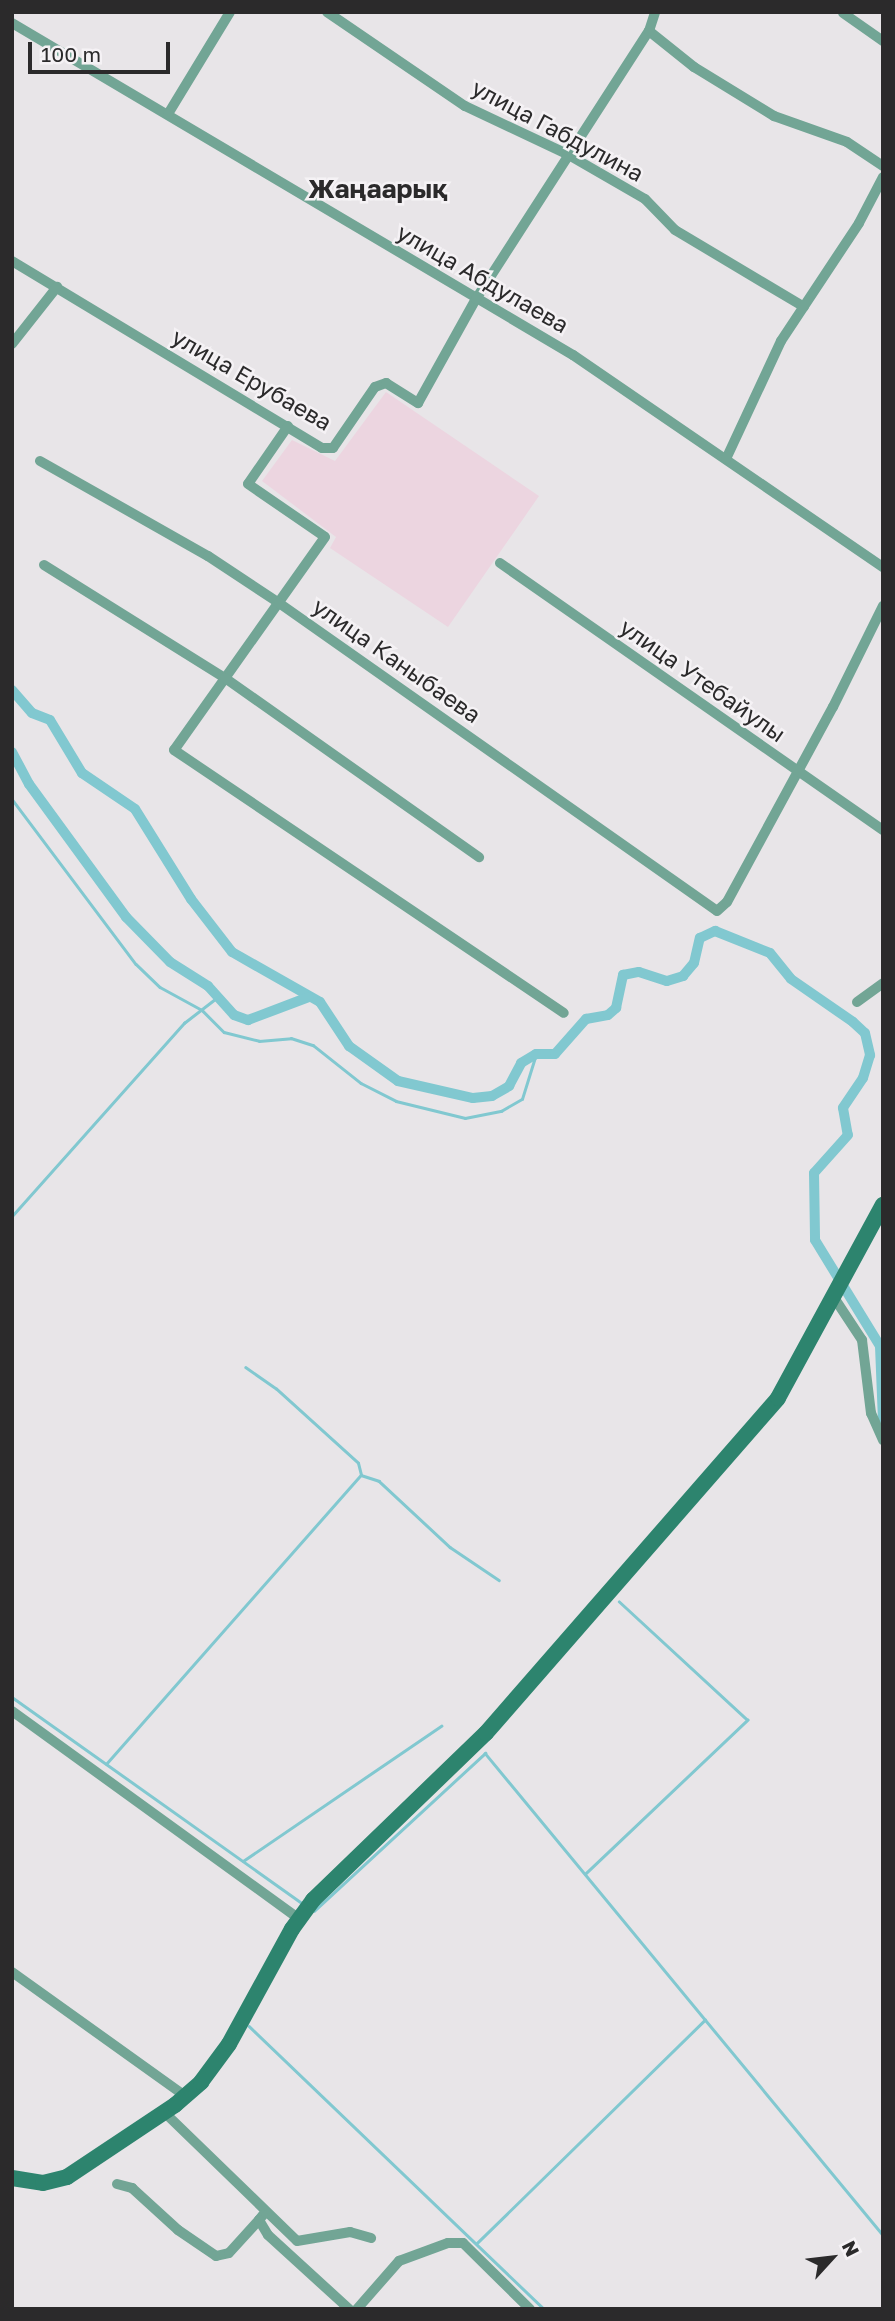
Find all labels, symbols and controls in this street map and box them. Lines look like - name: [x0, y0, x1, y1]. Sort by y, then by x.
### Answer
- scale bar: [32, 28, 173, 72]
- text: 100 m: [41, 41, 101, 67]
- street label: улица Габдулина: [467, 73, 649, 187]
- district label: Жаңаарық: [308, 173, 448, 205]
- street label: улица Абдулаева: [392, 218, 574, 338]
- street label: улица Ерубаева: [167, 322, 337, 436]
- street label: улица Каныбаева: [308, 592, 486, 728]
- street label: улица Утебайулы: [615, 613, 791, 747]
- north arrow: [797, 2223, 867, 2293]
- text: N: [838, 2237, 865, 2260]

